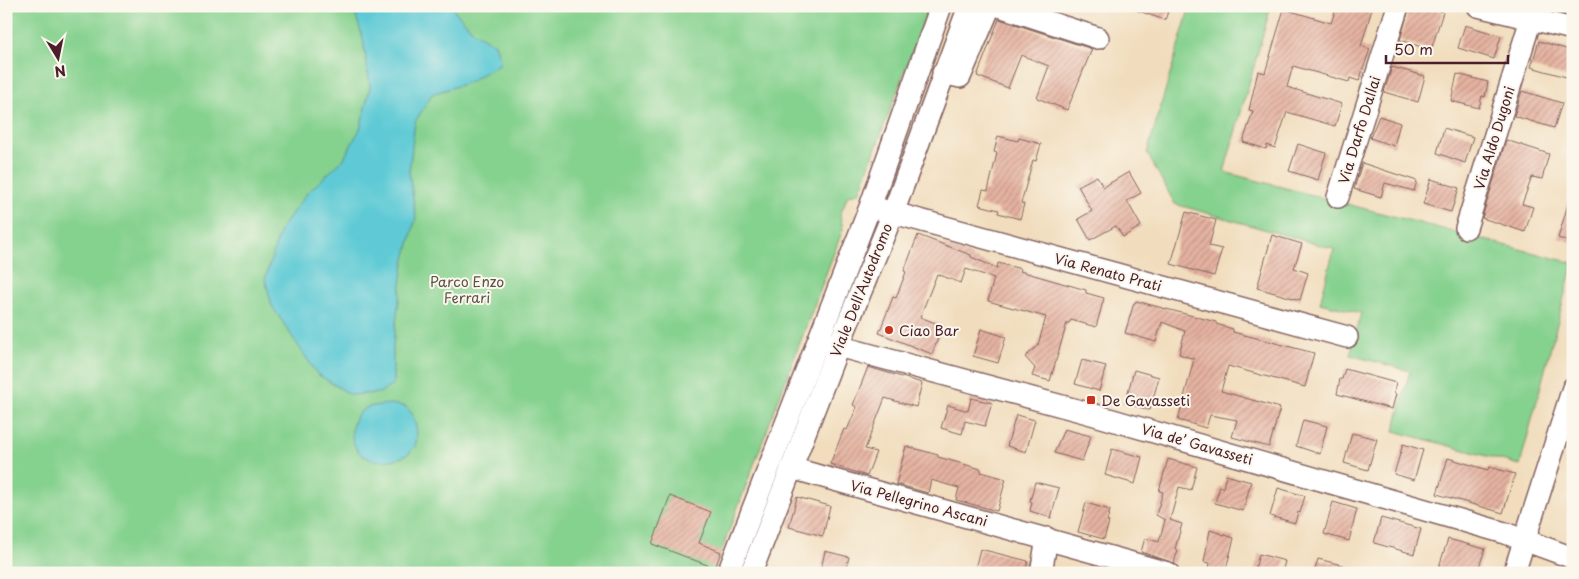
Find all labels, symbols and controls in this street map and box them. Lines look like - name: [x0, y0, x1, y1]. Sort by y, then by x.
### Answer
- north arrow: [32, 32, 82, 82]
- scale bar: [1386, 32, 1509, 64]
- text: 50 m: [1394, 37, 1433, 60]
- text: N: [53, 60, 68, 83]
- street label: Via Darfo Dallai: [1333, 73, 1385, 187]
- street label: Via Aldo Dugoni: [1468, 83, 1520, 192]
- street label: Viale Dell'Autodromo: [825, 220, 897, 360]
- street label: Via Renato Prati: [1052, 248, 1164, 296]
- park label: Parco Enzo Ferrari: [430, 271, 504, 308]
- place label: Ciao Bar: [899, 320, 959, 341]
- marker: Ciao Bar: [883, 324, 895, 336]
- place label: De Gavasseti: [1101, 390, 1190, 411]
- marker: De Gavasseti: [1085, 394, 1097, 406]
- street label: Via de’ Gavasseti: [1139, 418, 1255, 470]
- street label: Via Pellegrino Ascani: [848, 475, 990, 531]

